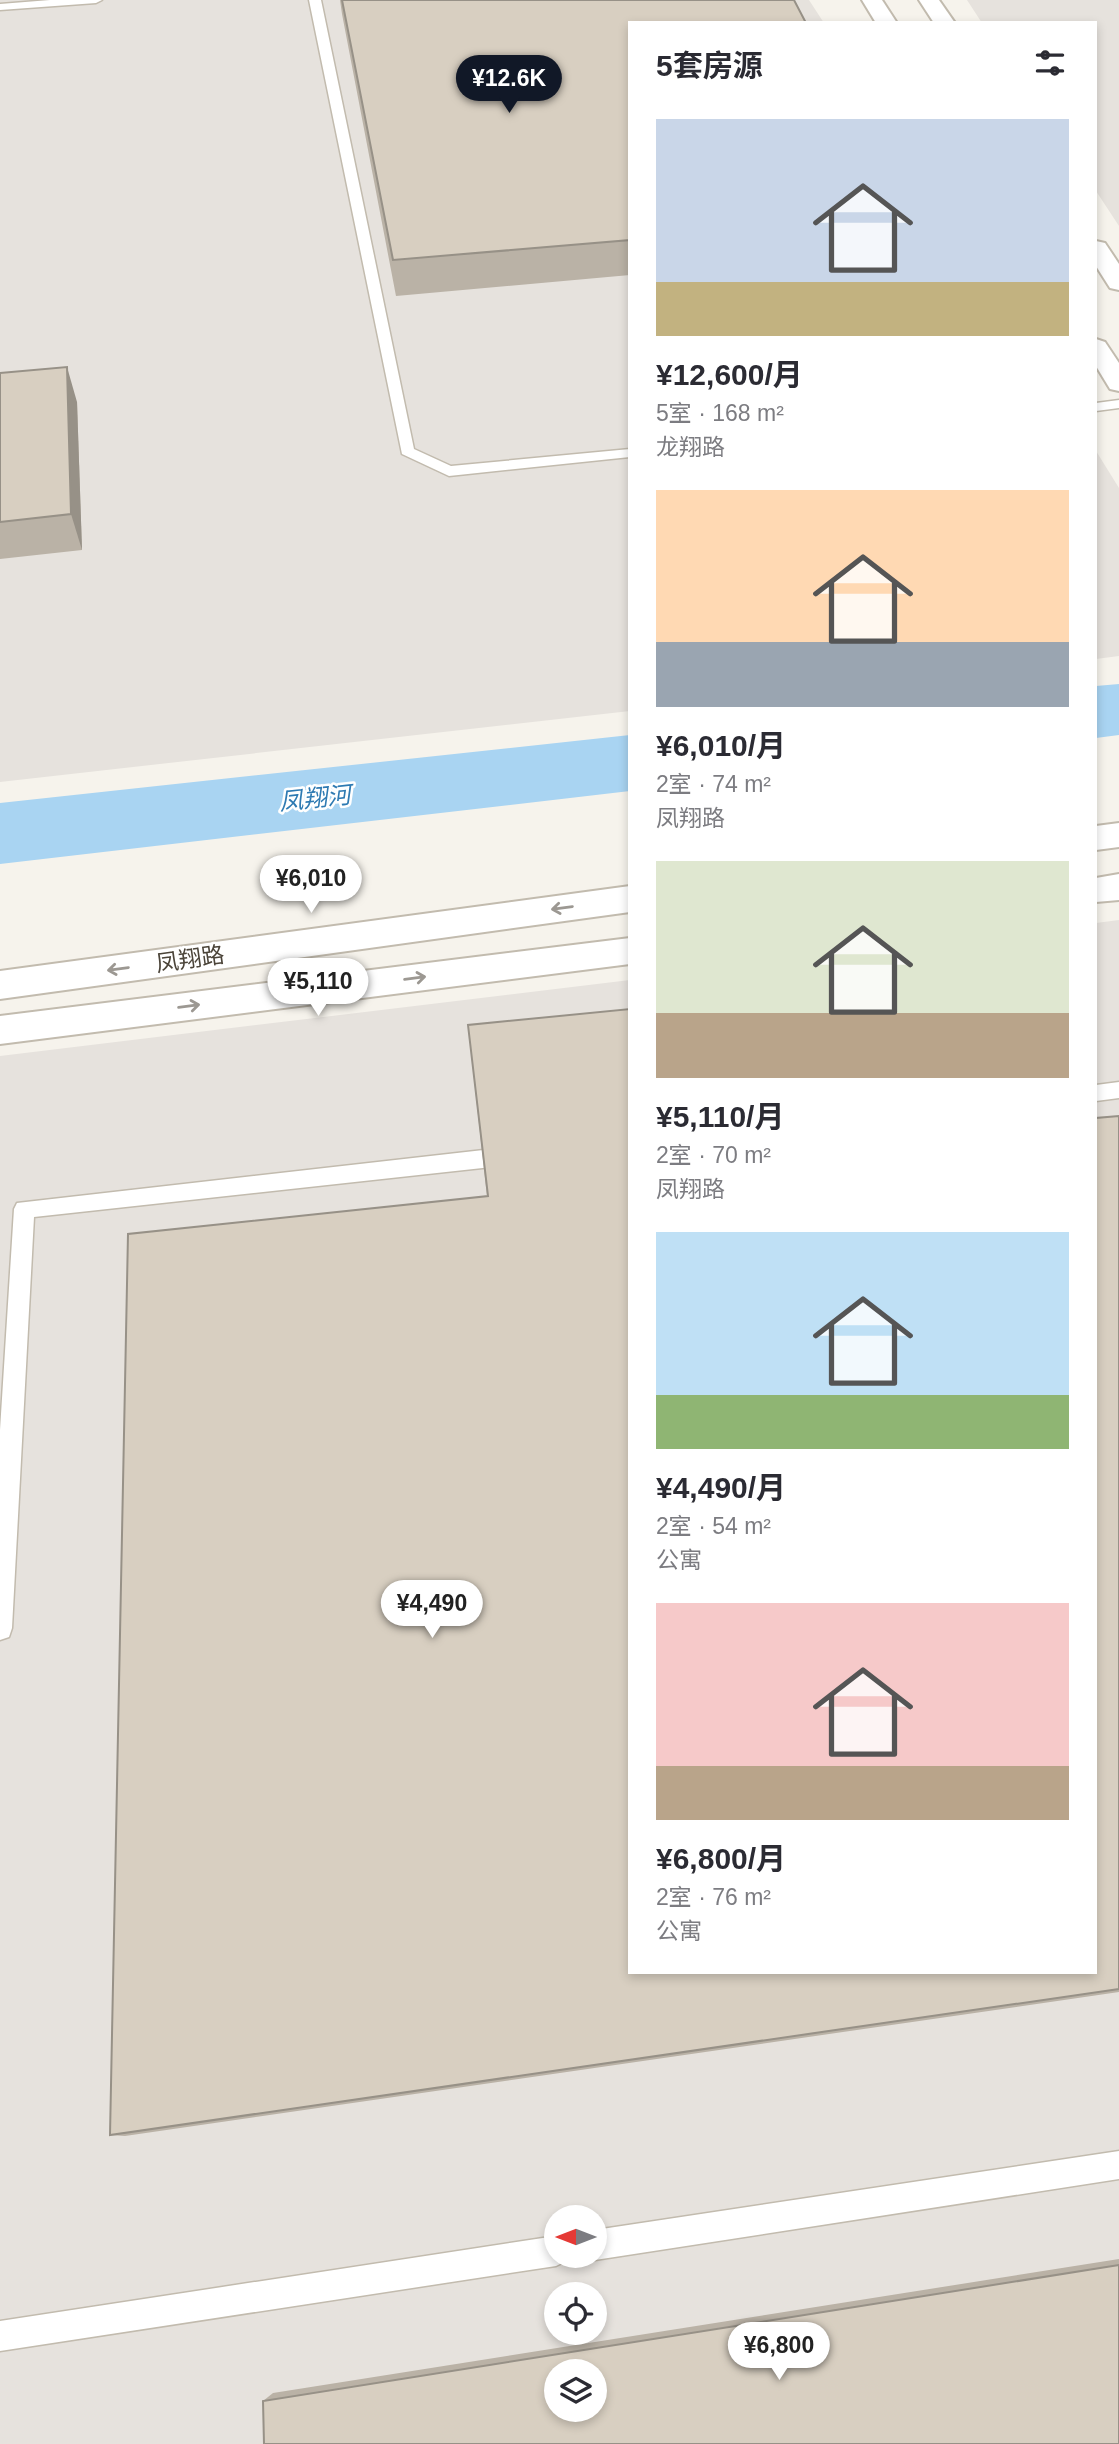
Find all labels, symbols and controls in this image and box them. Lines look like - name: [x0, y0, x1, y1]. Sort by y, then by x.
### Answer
- icon: filters: [1031, 44, 1069, 82]
- text: 5套房源: [656, 49, 763, 82]
- pin: ¥12.6K: [452, 55, 566, 115]
- text: ¥12.6K: [472, 65, 546, 91]
- icon: home: [800, 165, 926, 291]
- text: ¥12,600/月: [656, 358, 803, 391]
- text: 5室 · 168 m²: [656, 400, 784, 426]
- text: 龙翔路: [656, 434, 725, 460]
- icon: home: [800, 536, 926, 662]
- text: ¥6,010/月: [656, 729, 786, 762]
- text: 2室 · 74 m²: [656, 771, 771, 797]
- water label: 凤翔河: [278, 780, 356, 815]
- text: 凤翔路: [656, 805, 725, 831]
- pin: ¥6,010: [254, 856, 368, 915]
- text: ¥6,010: [276, 865, 346, 891]
- one-way arrow: [552, 902, 574, 915]
- icon: home: [800, 907, 926, 1033]
- street label: 凤翔路: [154, 941, 226, 977]
- pin: ¥5,110: [261, 958, 375, 1018]
- one-way arrow: [108, 962, 130, 975]
- text: ¥5,110: [283, 968, 353, 994]
- one-way arrow: [403, 971, 426, 984]
- one-way arrow: [177, 999, 200, 1012]
- text: ¥5,110/月: [656, 1100, 784, 1133]
- text: 2室 · 70 m²: [656, 1142, 771, 1168]
- text: 凤翔路: [656, 1176, 725, 1202]
- icon: home: [800, 1278, 926, 1404]
- text: ¥4,490/月: [656, 1471, 786, 1504]
- text: 2室 · 54 m²: [656, 1513, 771, 1539]
- text: 公寓: [656, 1547, 702, 1573]
- pin: ¥4,490: [375, 1580, 489, 1640]
- text: ¥4,490: [397, 1590, 467, 1616]
- icon: home: [800, 1649, 926, 1775]
- text: ¥6,800/月: [656, 1842, 786, 1875]
- text: 2室 · 76 m²: [656, 1884, 771, 1910]
- text: 公寓: [656, 1918, 702, 1944]
- north arrow: [544, 2205, 607, 2268]
- map controls: [544, 2205, 607, 2422]
- button: locate: [544, 2282, 607, 2345]
- pin: ¥6,800: [722, 2322, 836, 2382]
- text: ¥6,800: [744, 2332, 814, 2358]
- button: layers: [544, 2359, 607, 2422]

